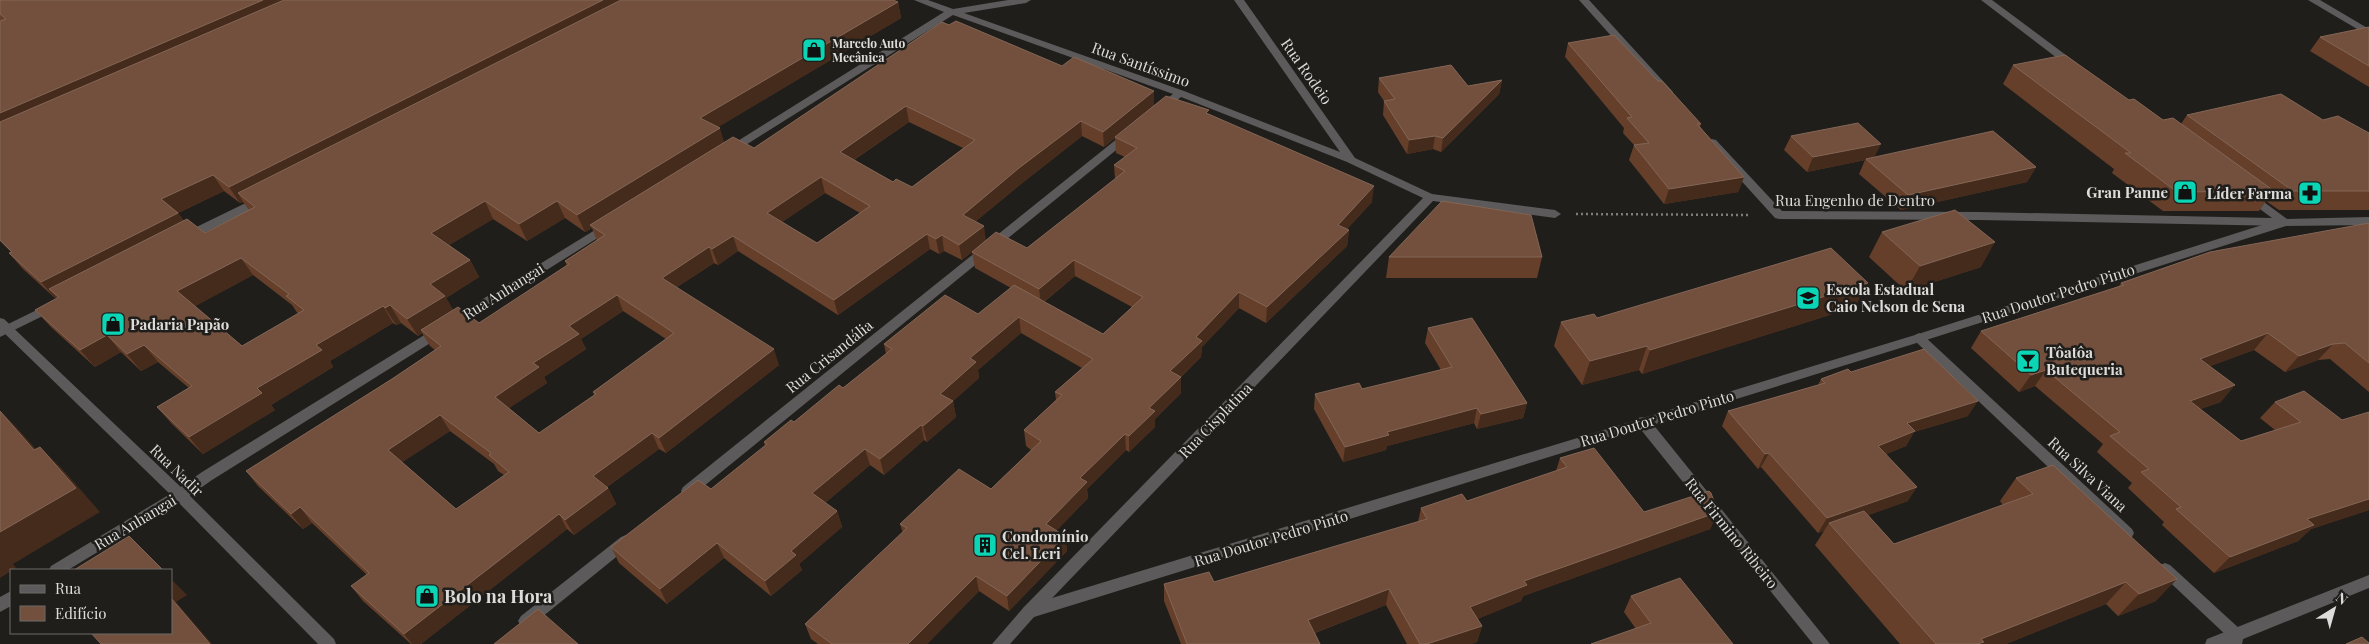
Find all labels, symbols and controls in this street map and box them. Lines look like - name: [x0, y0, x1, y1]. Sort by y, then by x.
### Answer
- street label: Rua Rodeio: [1277, 34, 1337, 108]
- place label: Marcelo Auto Mecânica: [832, 35, 906, 65]
- shop icon: Marcelo Auto Mecânica: [801, 37, 827, 63]
- street label: Rua Santíssimo: [1089, 37, 1193, 91]
- shop icon: Gran Panne: [2172, 179, 2198, 205]
- pharmacy icon: Líder Farma: [2297, 180, 2323, 206]
- place label: Gran Panne: [2086, 182, 2168, 202]
- place label: Líder Farma: [2207, 183, 2292, 203]
- street label: Rua Engenho de Dentro: [1775, 190, 1935, 210]
- street label: Rua Anhangai: [459, 258, 548, 324]
- street label: Rua Doutor Pedro Pinto: [1979, 259, 2137, 327]
- place label: Escola Estadual Caio Nelson de Sena: [1826, 279, 1965, 316]
- school or university icon: Escola Estadual Caio Nelson de Sena: [1795, 285, 1821, 311]
- shop icon: Padaria Papão: [100, 311, 126, 337]
- place label: Padaria Papão: [130, 314, 229, 334]
- street label: Rua Crisandália: [781, 314, 877, 397]
- place label: Tôatôa Butequeria: [2046, 342, 2123, 379]
- bar icon: Tôatôa Butequeria: [2015, 348, 2041, 374]
- street label: Rua Cisplatina: [1174, 378, 1256, 462]
- street label: Rua Doutor Pedro Pinto: [1578, 385, 1736, 451]
- street label: Rua Silva Viana: [2044, 432, 2132, 516]
- street label: Rua Nadir: [146, 440, 208, 501]
- street label: Rua Firmino Ribeiro: [1681, 474, 1783, 592]
- street label: Rua Anhangai: [90, 489, 180, 554]
- street label: Rua Doutor Pedro Pinto: [1192, 505, 1350, 571]
- place label: Condomínio Cel. Leri: [1002, 526, 1088, 563]
- building icon: Condomínio Cel. Leri: [972, 532, 998, 558]
- legend: [10, 569, 172, 634]
- text: Rua: [55, 578, 81, 598]
- shop icon: Bolo na Hora: [414, 583, 440, 609]
- place label: Bolo na Hora: [444, 584, 553, 608]
- north arrow: [2309, 584, 2359, 634]
- text: N: [2332, 588, 2352, 609]
- text: Edifício: [55, 603, 107, 623]

